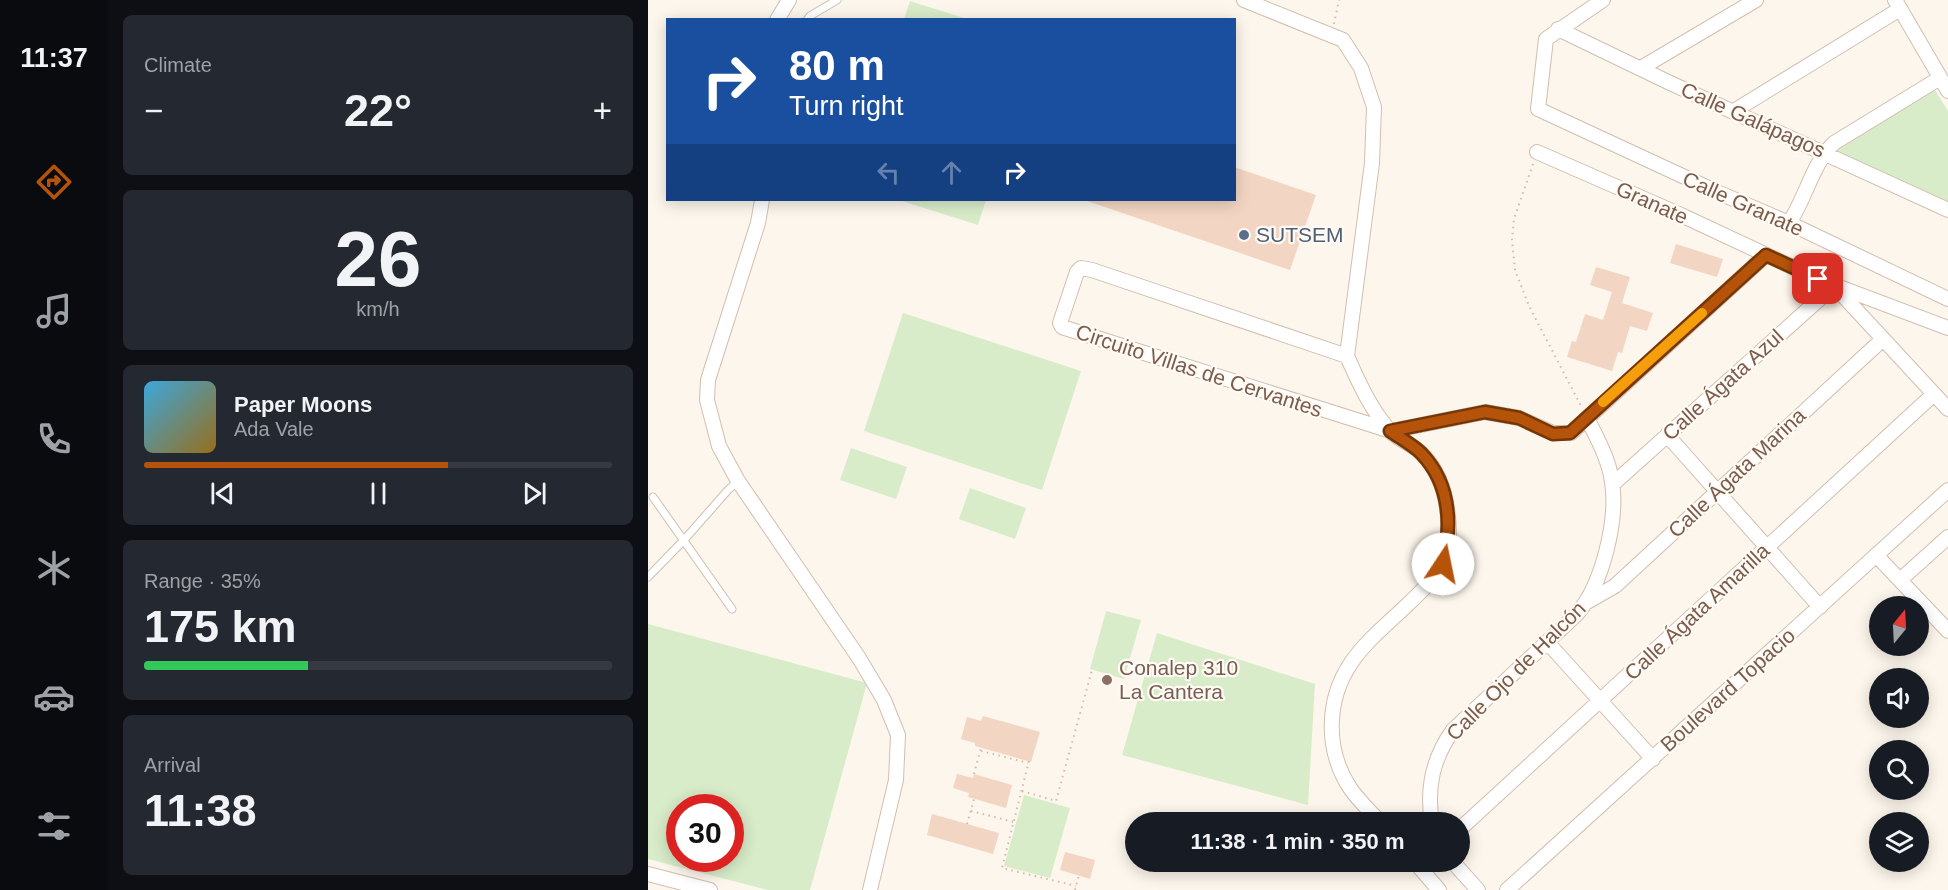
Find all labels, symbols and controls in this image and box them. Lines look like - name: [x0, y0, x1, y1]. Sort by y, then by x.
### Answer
- icon: right: [690, 42, 768, 120]
- text: 80 m: [789, 42, 885, 89]
- text: 11:37: [20, 43, 88, 73]
- text: Climate: [144, 54, 212, 76]
- street label: Calle Galápagos: [1678, 77, 1829, 162]
- text: 22°: [344, 85, 412, 136]
- text: Turn right: [789, 91, 904, 121]
- text: −: [144, 92, 163, 129]
- text: +: [593, 92, 612, 129]
- icon: left: [872, 156, 905, 189]
- icon: ahead: [935, 156, 968, 189]
- icon: right: [998, 156, 1031, 189]
- icon: directions: [33, 161, 75, 203]
- street label: Calle Granate: [1679, 167, 1807, 240]
- street label: Granate: [1613, 177, 1692, 228]
- text: 26: [335, 215, 421, 303]
- place label: SUTSEM: [1256, 223, 1344, 246]
- marker: SUTSEM: [1237, 228, 1251, 242]
- pin: [1792, 253, 1843, 304]
- icon: arrive: [1801, 262, 1834, 295]
- icon: music: [33, 290, 75, 332]
- text: km/h: [356, 298, 400, 320]
- street label: Circuito Villas de Cervantes: [1073, 320, 1325, 421]
- street label: Calle Ágata Azul: [1658, 325, 1788, 445]
- text: Paper Moons: [234, 392, 372, 417]
- street label: Calle Ágata Marina: [1664, 403, 1810, 542]
- icon: phone: [33, 418, 75, 460]
- text: Ada Vale: [234, 418, 314, 440]
- icon: previous: [206, 477, 239, 510]
- icon: pause: [362, 477, 395, 510]
- icon: next: [518, 477, 551, 510]
- position arrow: [1411, 532, 1475, 596]
- street label: Calle Ágata Amarilla: [1620, 539, 1774, 685]
- icon: climate: [33, 547, 75, 589]
- text: Range · 35%: [144, 570, 261, 592]
- street label: Calle Ojo de Halcón: [1441, 596, 1590, 745]
- north arrow: [1869, 596, 1929, 656]
- map controls: [1869, 596, 1929, 872]
- text: 175 km: [144, 601, 297, 652]
- street label: Boulevard Topacio: [1656, 623, 1799, 756]
- place label: Conalep 310 La Cantera: [1119, 656, 1238, 703]
- button: sound: [1869, 668, 1929, 728]
- marker: Conalep 310 La Cantera: [1100, 673, 1114, 687]
- icon: car: [33, 676, 75, 718]
- button: search: [1869, 740, 1929, 800]
- text: Arrival: [144, 754, 201, 776]
- text: 11:38: [144, 785, 257, 836]
- speed limit sign: 30: [666, 794, 744, 872]
- icon: filters: [33, 805, 75, 847]
- button: layers: [1869, 812, 1929, 872]
- text: 11:38 · 1 min · 350 m: [1191, 829, 1405, 854]

